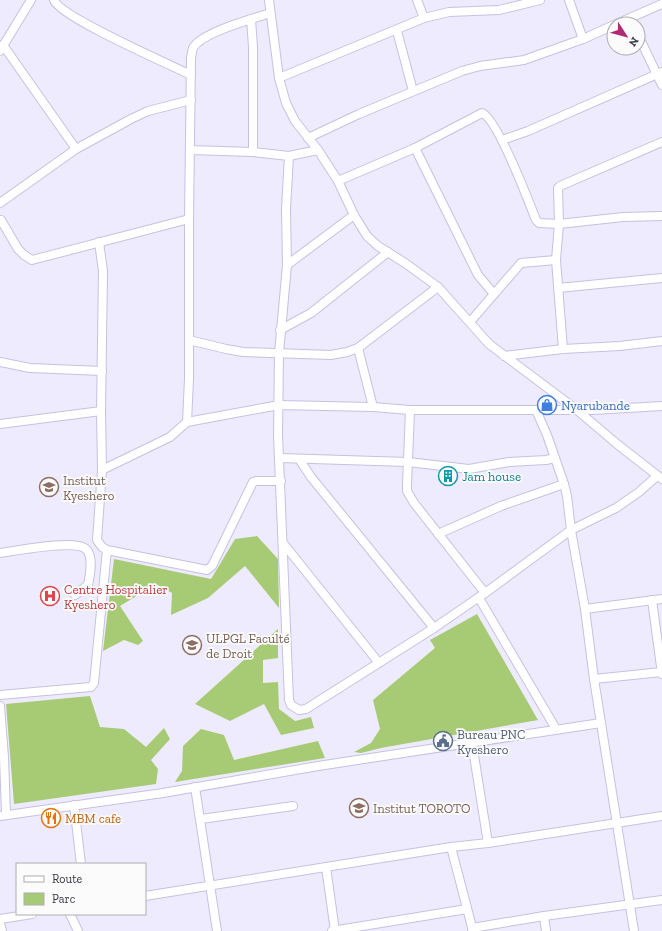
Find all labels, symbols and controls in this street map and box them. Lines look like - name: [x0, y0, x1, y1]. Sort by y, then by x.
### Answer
- north arrow: [606, 16, 646, 56]
- text: N: [626, 34, 641, 49]
- shop icon: Nyarubande: [536, 394, 558, 416]
- place label: Nyarubande: [561, 398, 630, 413]
- building icon: Jam house: [437, 465, 459, 487]
- place label: Jam house: [462, 469, 521, 484]
- place label: Institut Kyeshero: [63, 473, 115, 503]
- school or university icon: Institut Kyeshero: [38, 476, 60, 498]
- place label: Centre Hospitalier Kyeshero: [64, 582, 168, 612]
- hospital icon: Centre Hospitalier Kyeshero: [39, 585, 61, 607]
- place label: ULPGL Faculté de Droit: [206, 631, 290, 661]
- school or university icon: ULPGL Faculté de Droit: [181, 634, 203, 656]
- place label: Bureau PNC Kyeshero: [457, 727, 525, 757]
- public building icon: Bureau PNC Kyeshero: [432, 730, 454, 752]
- school or university icon: Institut TOROTO: [348, 797, 370, 819]
- place label: Institut TOROTO: [373, 801, 471, 816]
- restaurant icon: MBM cafe: [40, 807, 62, 829]
- place label: MBM cafe: [65, 811, 121, 826]
- legend: [16, 863, 146, 915]
- text: Route: [52, 872, 83, 886]
- text: Parc: [52, 892, 76, 906]

